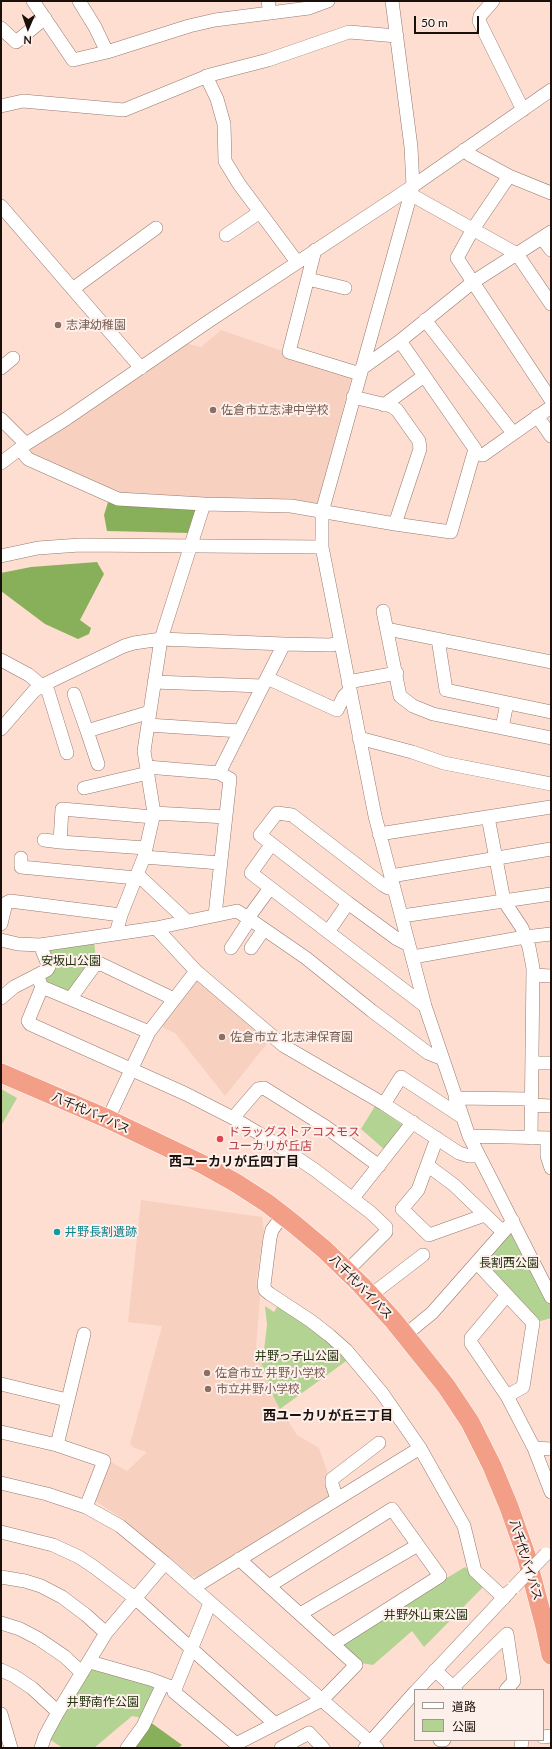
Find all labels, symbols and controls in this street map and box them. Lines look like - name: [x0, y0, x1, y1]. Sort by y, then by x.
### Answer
- north arrow: [8, 8, 48, 48]
- scale bar: [416, 8, 481, 34]
- text: 50 m: [421, 15, 448, 30]
- text: N: [23, 34, 32, 47]
- place label: 志津幼稚園: [66, 318, 126, 332]
- marker: 志津幼稚園: [53, 320, 63, 330]
- place label: 佐倉市立志津中学校: [221, 403, 329, 417]
- marker: 佐倉市立志津中学校: [208, 405, 218, 415]
- park label: 安坂山公園: [41, 954, 101, 968]
- place label: 佐倉市立 北志津保育園: [230, 1030, 353, 1044]
- marker: 佐倉市立 北志津保育園: [217, 1032, 227, 1042]
- street label: 八千代バイパス: [50, 1089, 132, 1137]
- place label: ドラッグストアコスモス ユーカリが丘店: [228, 1125, 360, 1153]
- marker: ドラッグストアコスモス ユーカリが丘店: [215, 1134, 225, 1144]
- district label: 西ユーカリが丘四丁目: [169, 1154, 299, 1170]
- place label: 井野長割遺跡: [65, 1225, 137, 1239]
- marker: 井野長割遺跡: [52, 1227, 62, 1237]
- street label: 八千代バイパス: [327, 1252, 395, 1322]
- park label: 長割西公園: [479, 1256, 539, 1270]
- park label: 井野っ子山公園: [255, 1349, 339, 1363]
- place label: 佐倉市立 井野小学校: [215, 1366, 326, 1380]
- marker: 佐倉市立 井野小学校: [202, 1368, 212, 1378]
- place label: 市立井野小学校: [216, 1382, 300, 1396]
- marker: 市立井野小学校: [203, 1384, 213, 1394]
- district label: 西ユーカリが丘三丁目: [263, 1408, 393, 1424]
- street label: 八千代バイパス: [507, 1518, 545, 1602]
- park label: 井野外山東公園: [384, 1608, 468, 1622]
- legend: [414, 1689, 544, 1741]
- park label: 井野南作公園: [67, 1695, 139, 1709]
- text: 道路: [452, 1699, 476, 1714]
- text: 公園: [452, 1719, 476, 1734]

